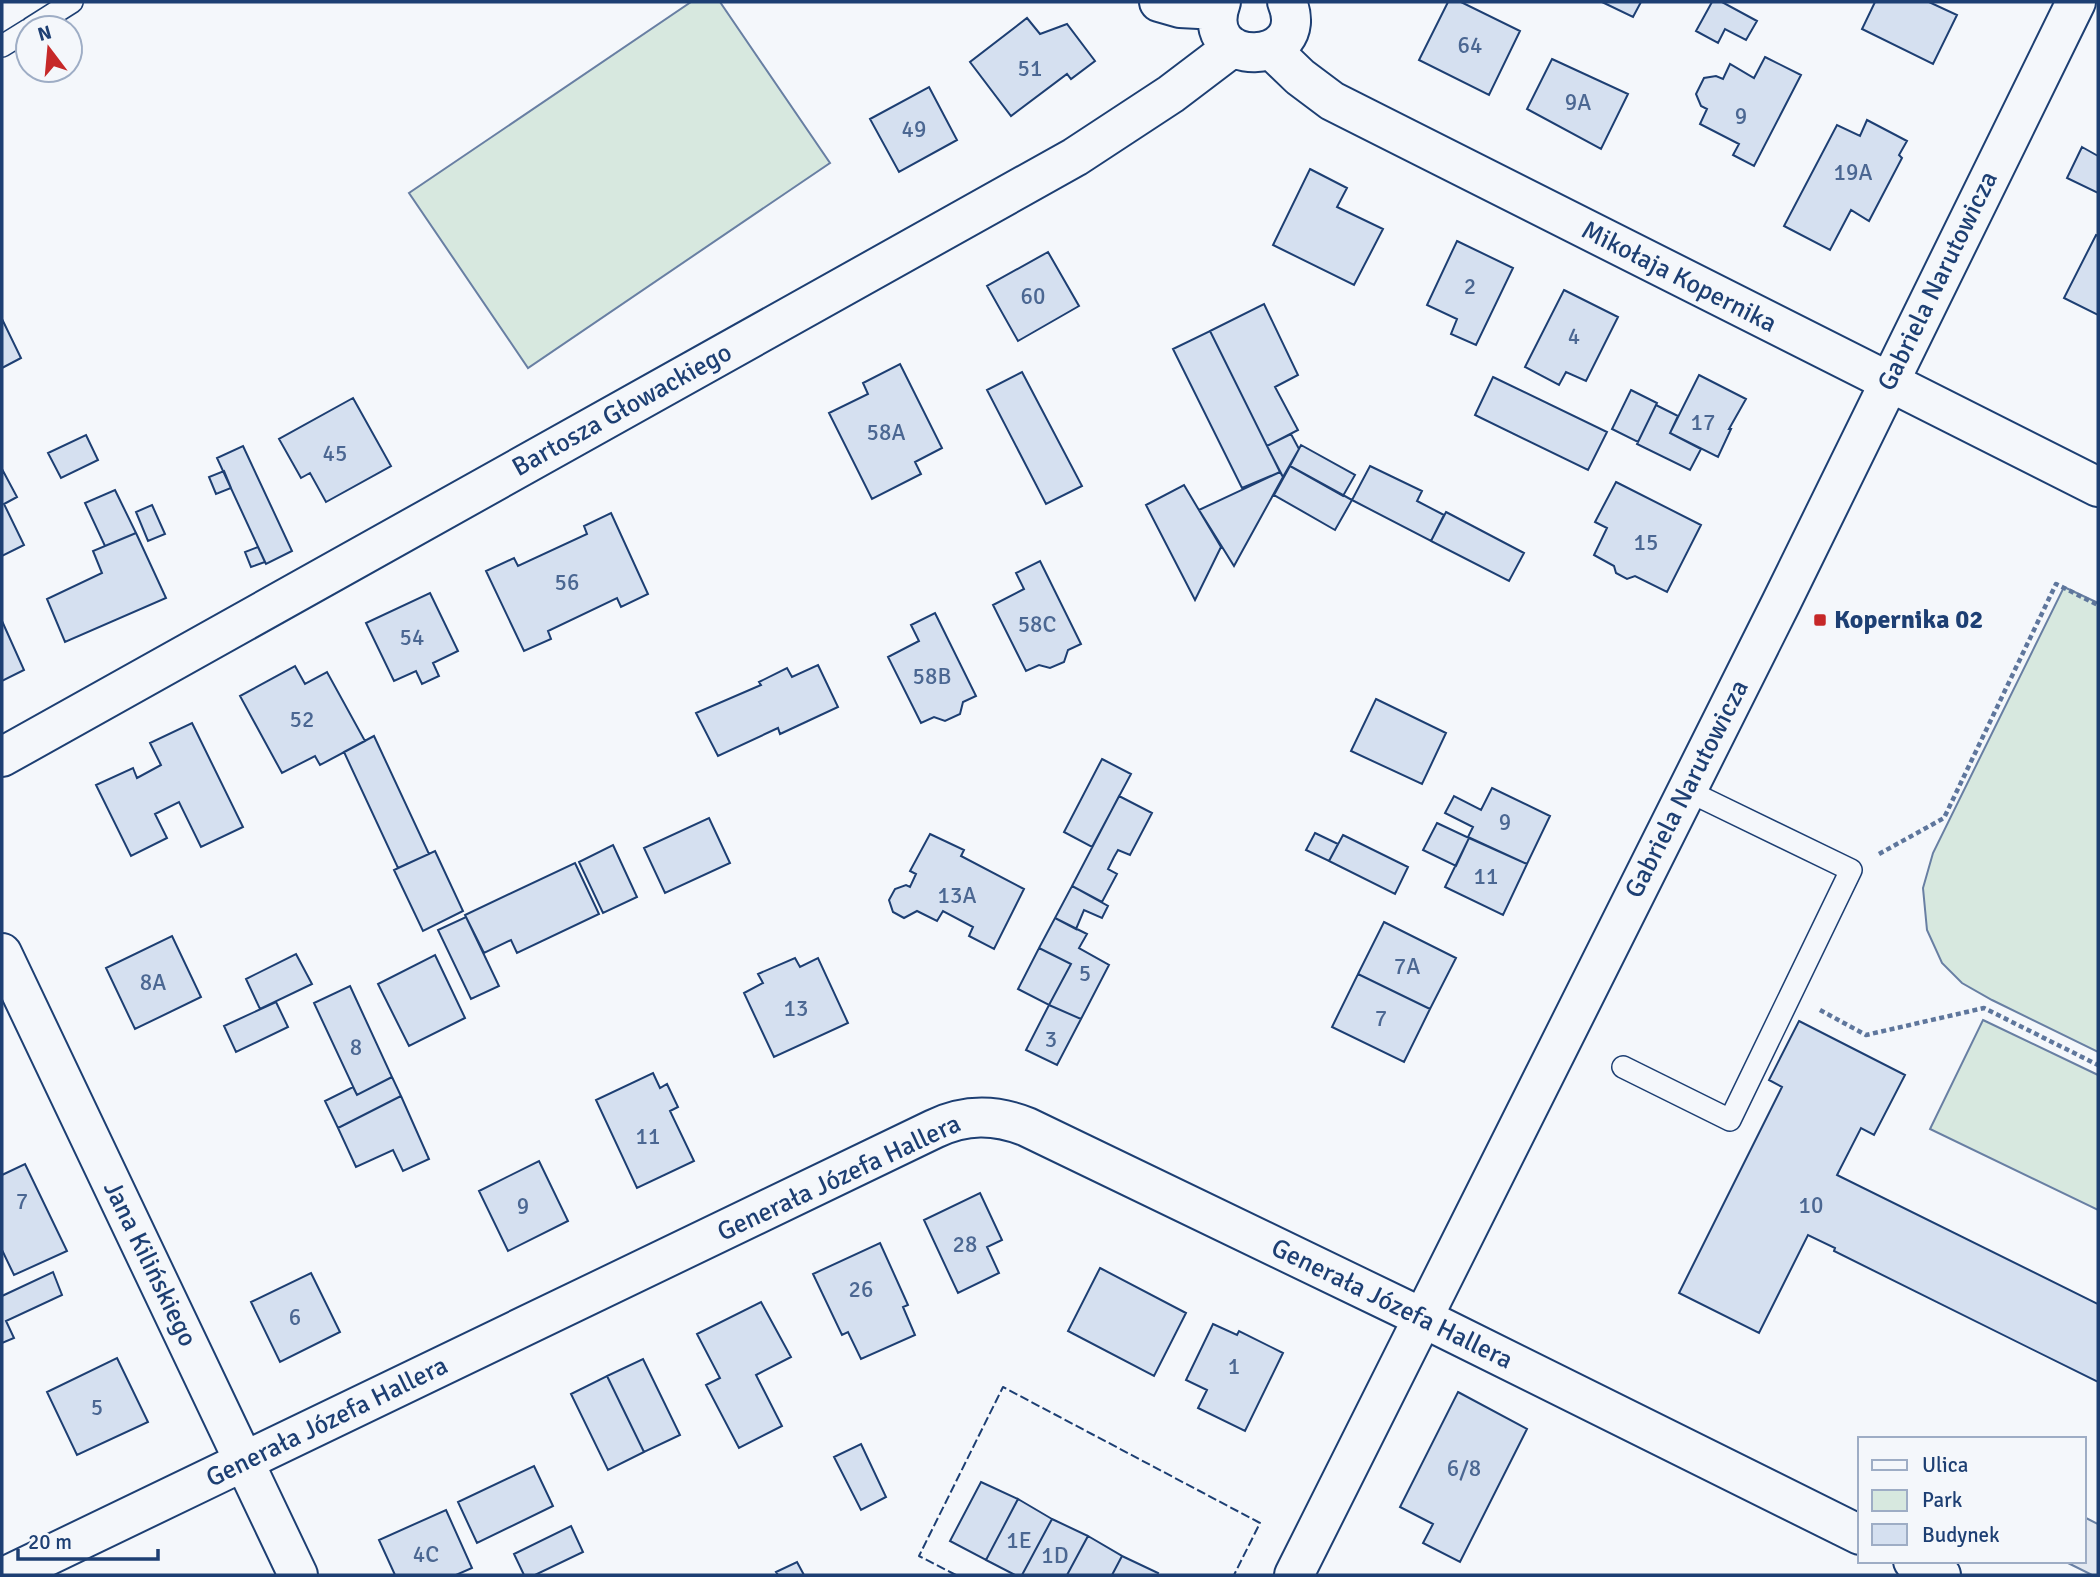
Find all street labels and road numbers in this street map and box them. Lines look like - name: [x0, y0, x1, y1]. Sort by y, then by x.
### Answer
- street label: Gabriela Narutowicza: [1871, 166, 2005, 396]
- street label: Mikołaja Kopernika: [1576, 214, 1782, 340]
- street label: Bartosza Głowackiego: [507, 336, 737, 484]
- street label: Gabriela Narutowicza: [1618, 675, 1756, 903]
- street label: Generała Józefa Hallera: [712, 1108, 966, 1248]
- street label: Jana Kilińskiego: [96, 1176, 204, 1352]
- street label: Generała Józefa Hallera: [1266, 1232, 1518, 1376]
- street label: Generała Józefa Hallera: [201, 1350, 453, 1494]

